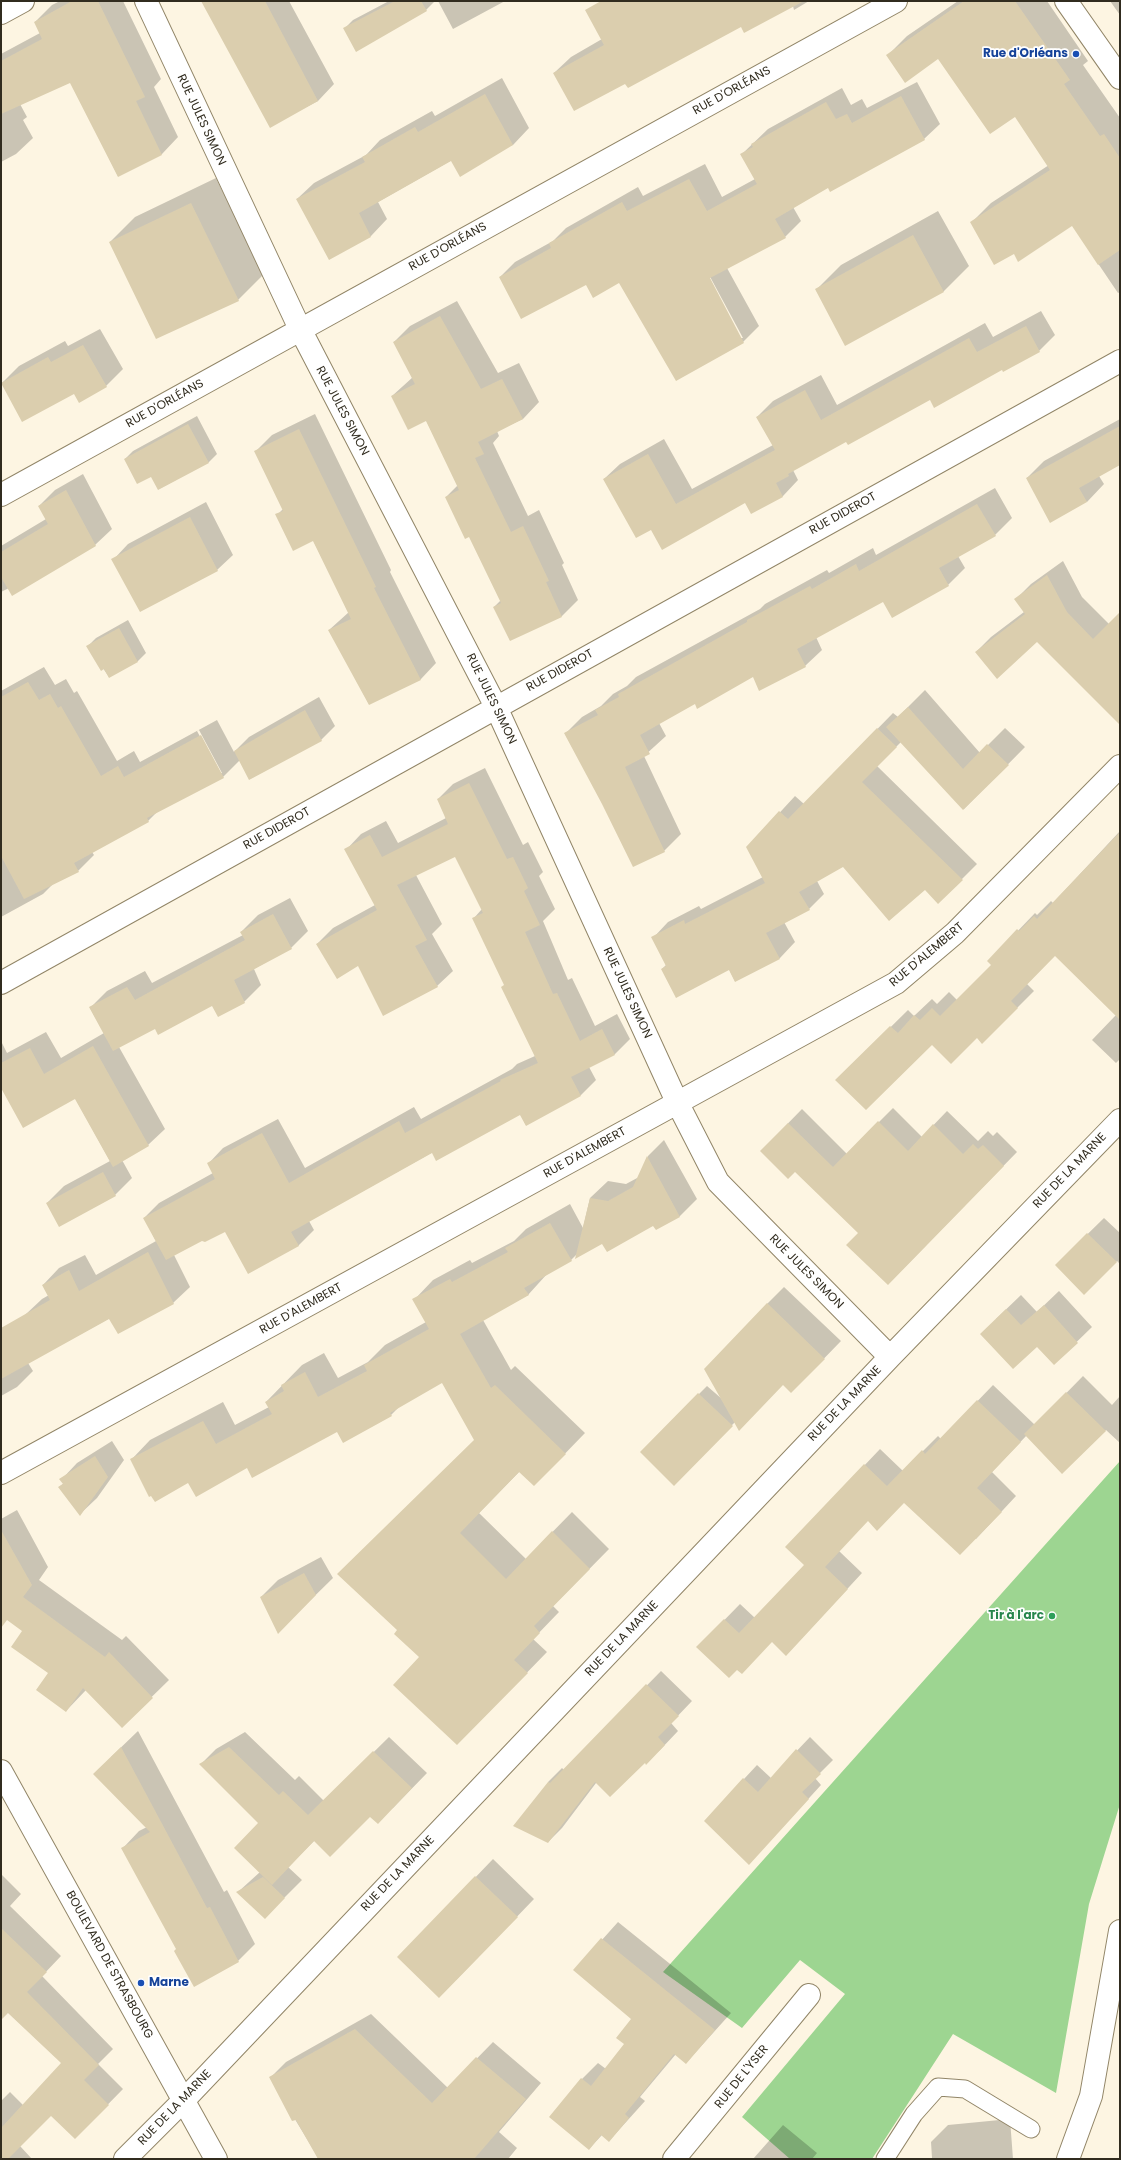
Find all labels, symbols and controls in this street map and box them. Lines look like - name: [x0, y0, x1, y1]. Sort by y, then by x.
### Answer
- place label: Rue d'Orléans: [983, 47, 1068, 61]
- marker: Rue d'Orléans: [1071, 49, 1081, 59]
- street label: RUE D'ORLÉANS: [691, 64, 773, 118]
- street label: RUE JULES SIMON: [174, 72, 228, 168]
- street label: RUE D'ORLÉANS: [407, 220, 489, 274]
- street label: RUE JULES SIMON: [312, 364, 372, 458]
- street label: RUE D'ORLÉANS: [124, 377, 206, 431]
- street label: RUE DIDEROT: [807, 490, 879, 538]
- street label: RUE DIDEROT: [524, 647, 596, 695]
- street label: RUE JULES SIMON: [463, 651, 519, 747]
- street label: RUE DIDEROT: [241, 805, 313, 853]
- street label: RUE D'ALEMBERT: [887, 920, 967, 990]
- street label: RUE JULES SIMON: [600, 945, 654, 1041]
- street label: RUE D'ALEMBERT: [541, 1124, 629, 1182]
- street label: RUE DE LA MARNE: [1030, 1130, 1110, 1212]
- street label: RUE JULES SIMON: [766, 1232, 846, 1312]
- street label: RUE D'ALEMBERT: [257, 1280, 345, 1338]
- street label: RUE DE LA MARNE: [805, 1363, 885, 1445]
- street label: RUE DE LA MARNE: [582, 1598, 662, 1680]
- place label: Tir à l'arc: [988, 1609, 1044, 1623]
- marker: Tir à l'arc: [1047, 1611, 1057, 1621]
- street label: RUE DE LA MARNE: [358, 1833, 438, 1915]
- street label: BOULEVARD DE STRASBOURG: [62, 1889, 156, 2041]
- place label: Marne: [149, 1976, 189, 1990]
- marker: Marne: [136, 1978, 146, 1988]
- street label: RUE DE L'YSER: [712, 2042, 772, 2112]
- street label: RUE DE LA MARNE: [135, 2067, 215, 2149]

